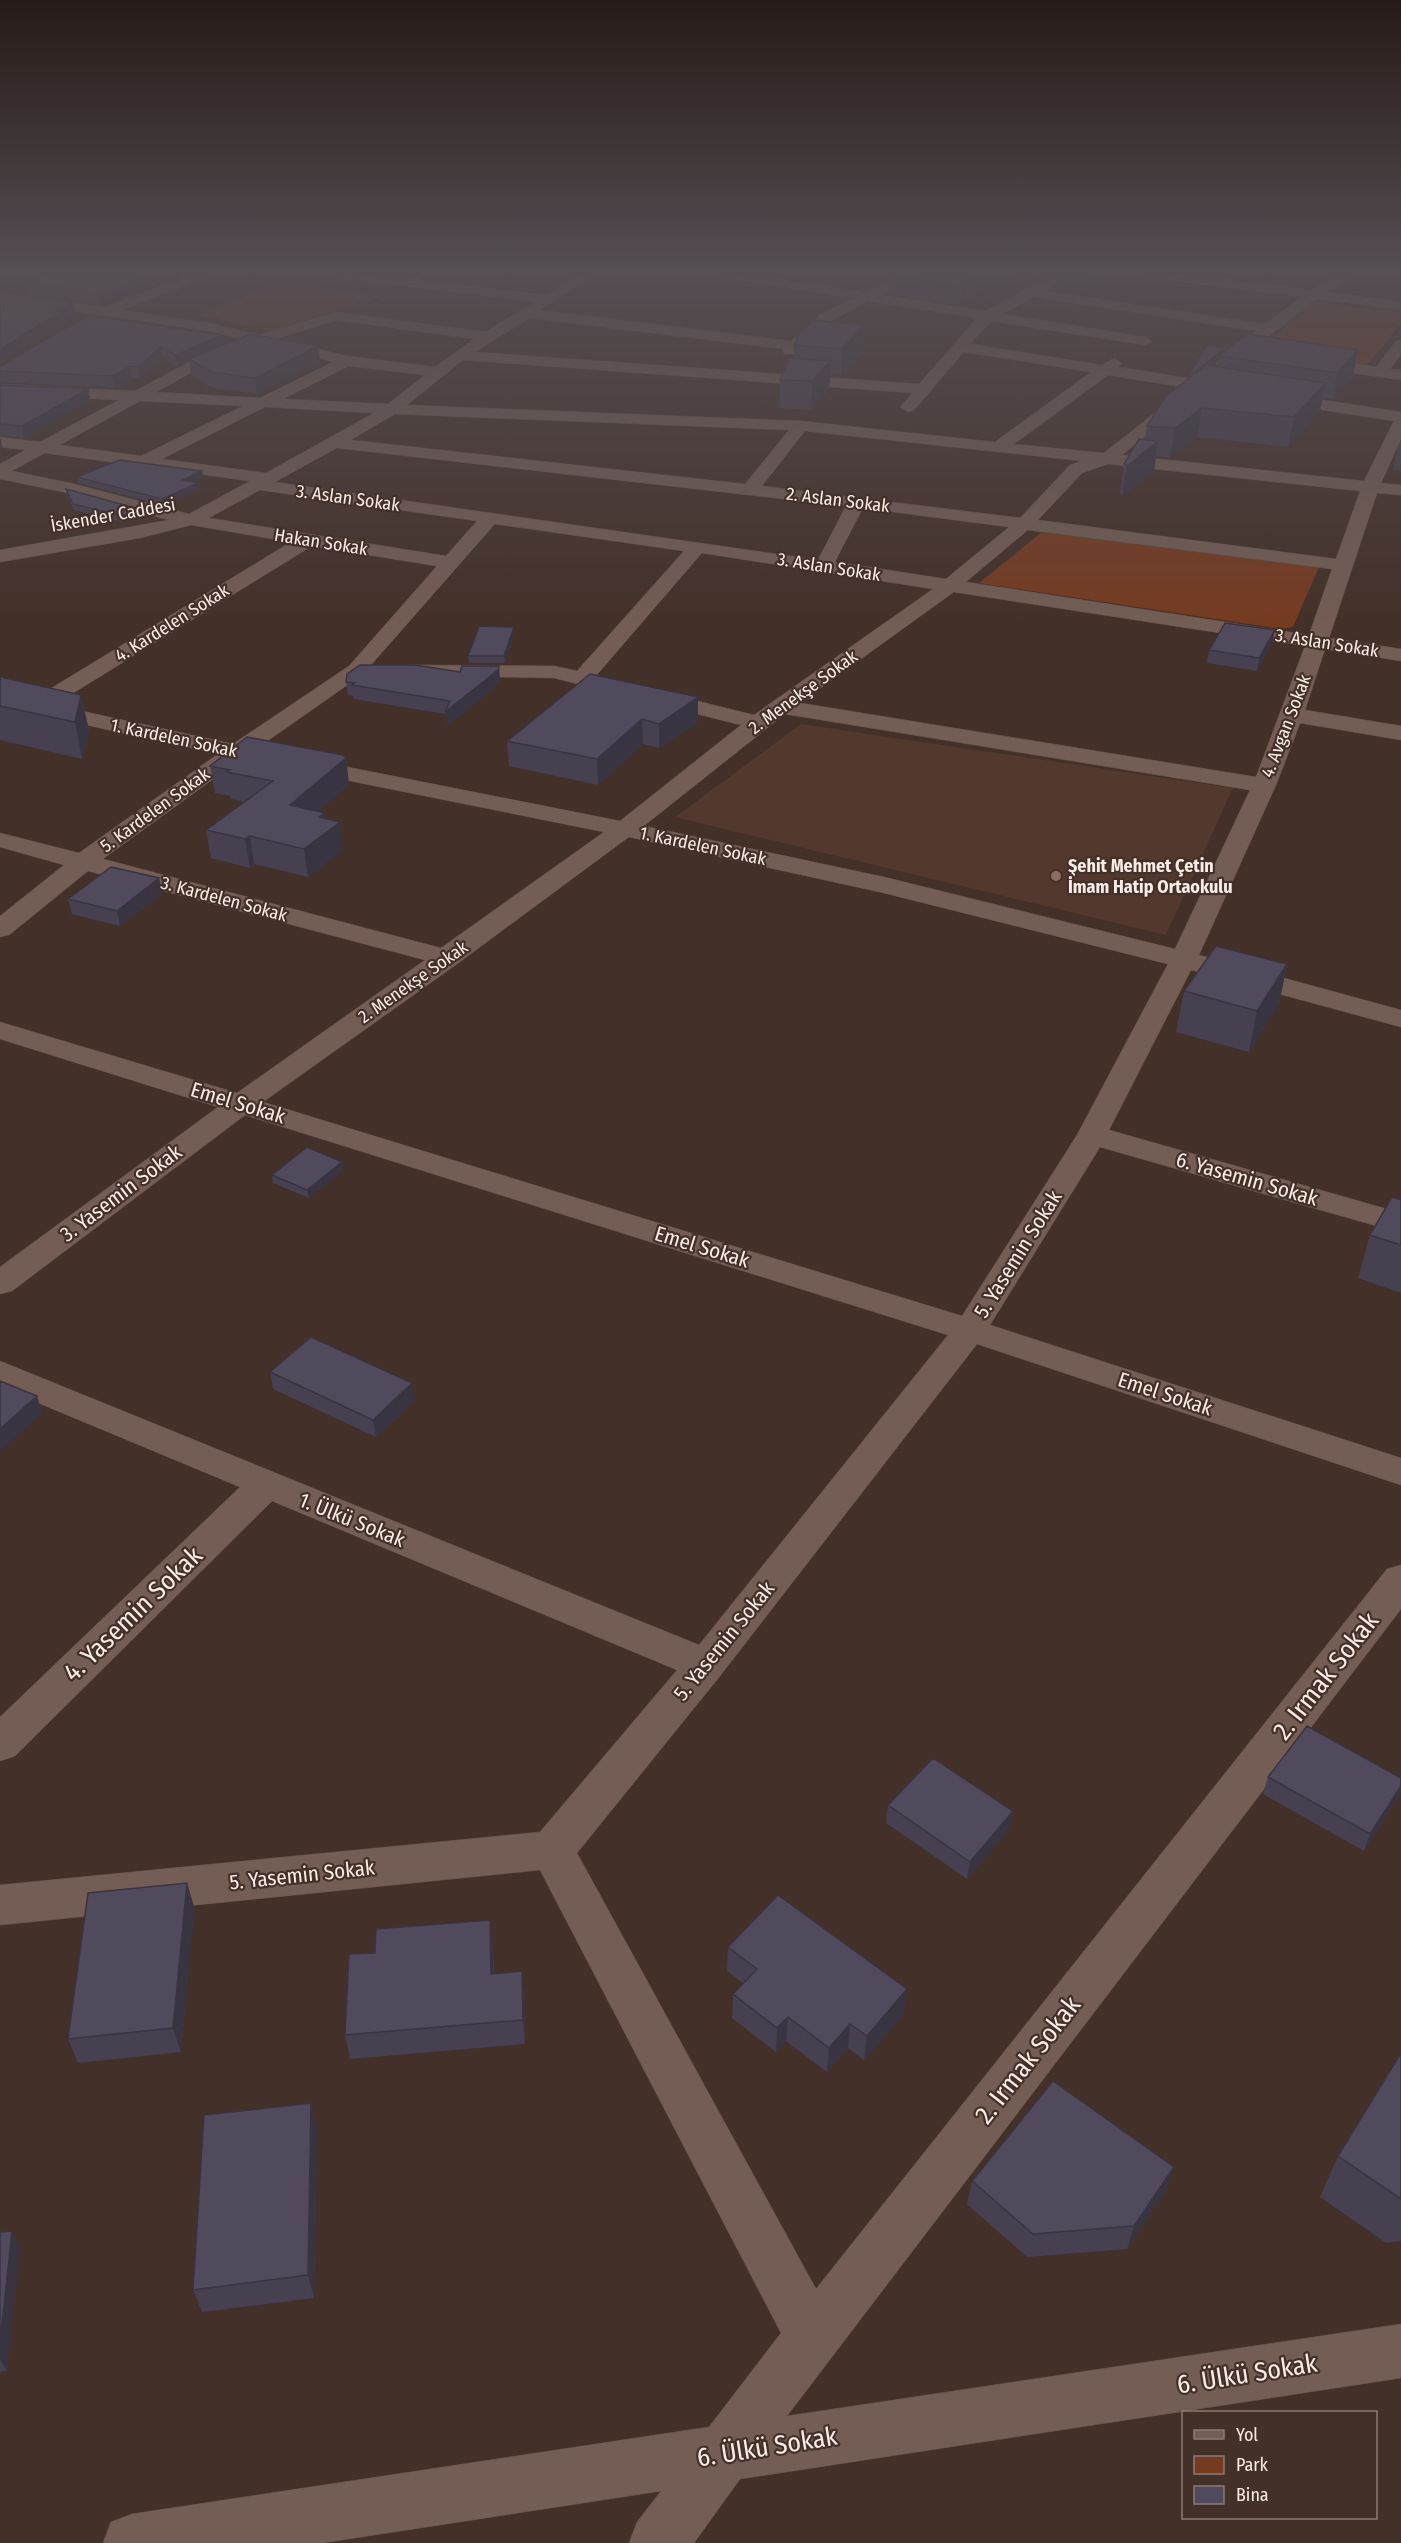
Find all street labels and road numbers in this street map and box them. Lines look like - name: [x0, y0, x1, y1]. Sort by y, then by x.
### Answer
- street label: 3. Aslan Sokak: [295, 480, 402, 516]
- street label: 2. Aslan Sokak: [785, 483, 892, 517]
- street label: İskender Caddesi: [49, 493, 177, 537]
- street label: Hakan Sokak: [273, 524, 370, 560]
- street label: 3. Aslan Sokak: [776, 548, 883, 586]
- street label: 4. Kardelen Sokak: [111, 579, 234, 667]
- street label: 3. Aslan Sokak: [1274, 624, 1381, 662]
- street label: 2. Menekşe Sokak: [744, 645, 862, 739]
- street label: 4. Avgan Sokak: [1256, 671, 1316, 781]
- street label: 1. Kardelen Sokak: [109, 714, 240, 762]
- street label: 5. Kardelen Sokak: [96, 763, 214, 857]
- street label: 1. Kardelen Sokak: [638, 822, 769, 870]
- street label: 3. Kardelen Sokak: [159, 872, 290, 927]
- street label: 2. Menekşe Sokak: [354, 936, 473, 1028]
- street label: Emel Sokak: [188, 1076, 289, 1130]
- street label: 3. Yasemin Sokak: [55, 1139, 187, 1247]
- street label: 6. Yasemin Sokak: [1173, 1146, 1321, 1212]
- street label: 5. Yasemin Sokak: [968, 1185, 1068, 1323]
- street label: Emel Sokak: [652, 1220, 753, 1274]
- street label: Emel Sokak: [1115, 1367, 1216, 1422]
- street label: 1. Ülkü Sokak: [295, 1487, 409, 1553]
- street label: 4. Yasemin Sokak: [57, 1539, 210, 1688]
- street label: 5. Yasemin Sokak: [668, 1576, 780, 1706]
- street label: 2. Irmak Sokak: [1267, 1605, 1386, 1746]
- street label: 5. Yasemin Sokak: [228, 1854, 376, 1896]
- street label: 2. Irmak Sokak: [969, 1989, 1088, 2130]
- street label: 6. Ülkü Sokak: [1175, 2347, 1320, 2400]
- street label: 6. Ülkü Sokak: [695, 2420, 840, 2473]

